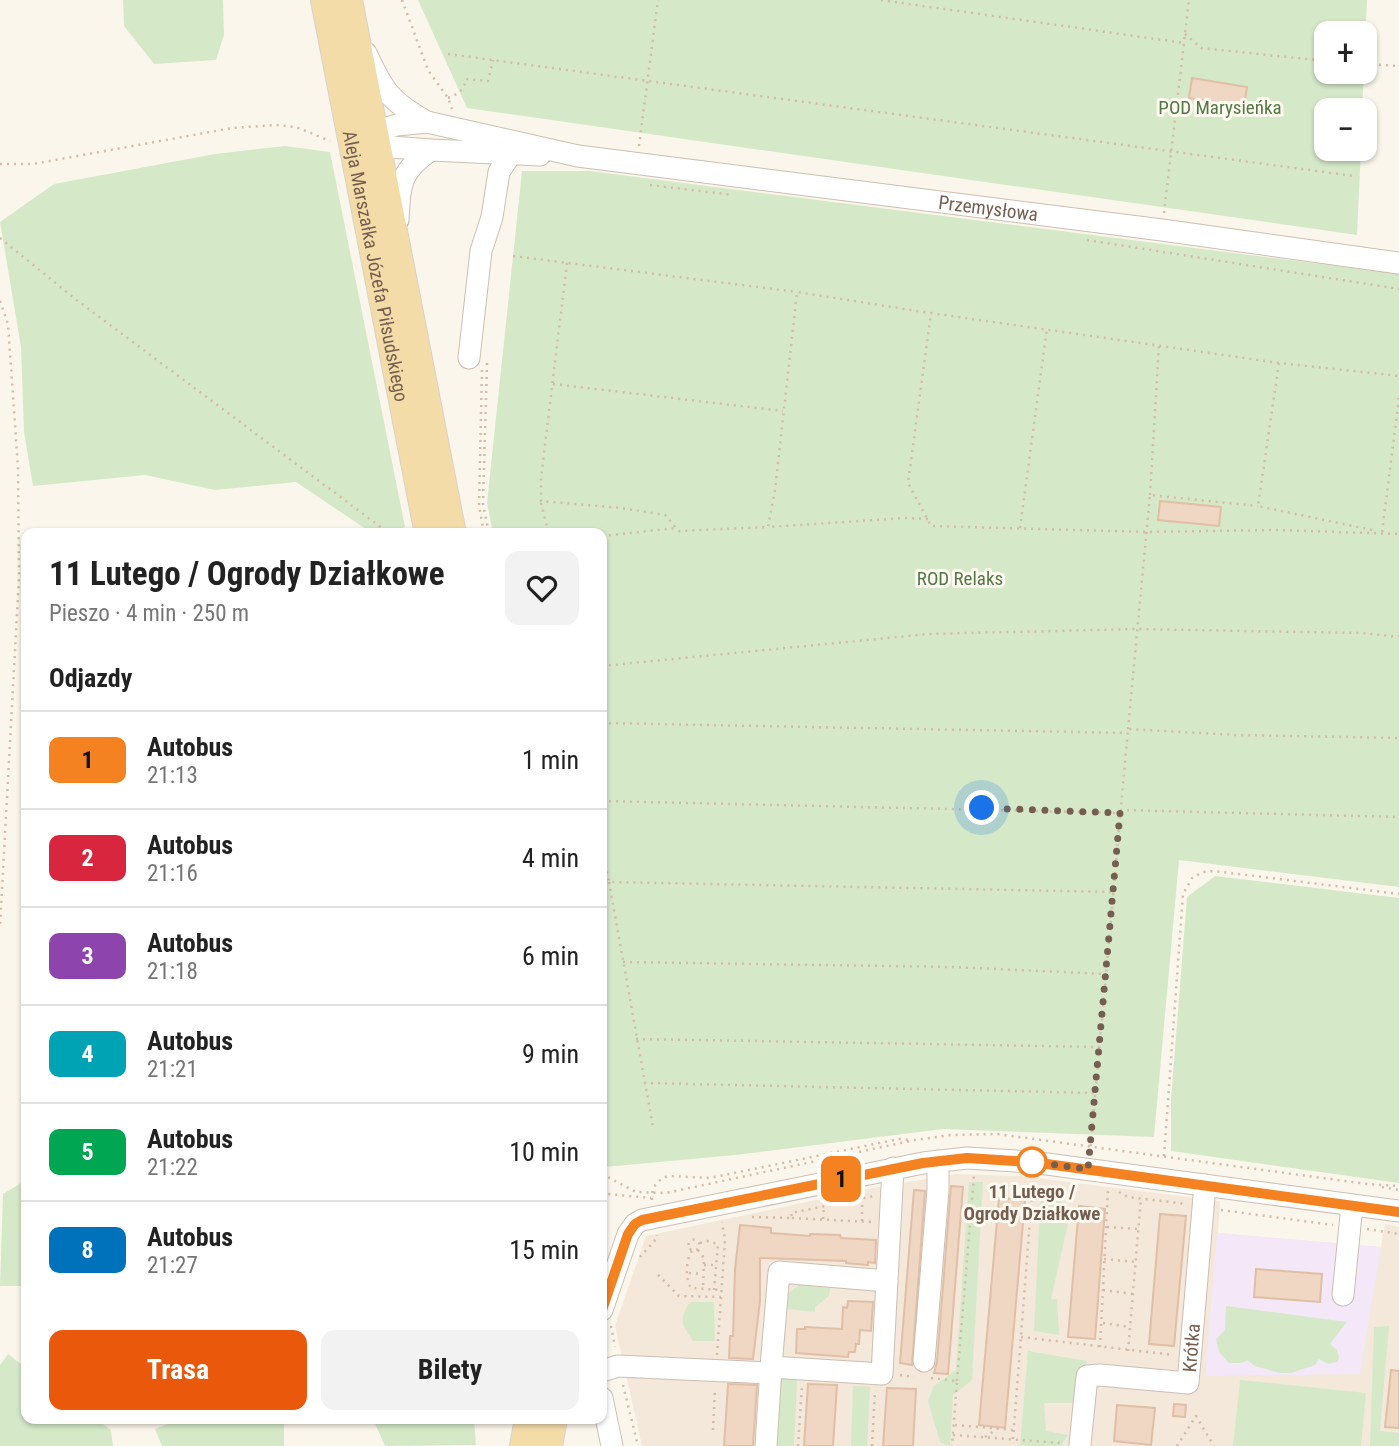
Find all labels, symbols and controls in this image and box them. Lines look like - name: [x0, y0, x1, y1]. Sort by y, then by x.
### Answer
- map controls: [1314, 21, 1377, 161]
- button: +: [1314, 21, 1377, 84]
- park label: POD Marysieńka: [1158, 96, 1282, 119]
- button: −: [1314, 98, 1377, 161]
- street label: Aleja Marszałka Józefa Piłsudskiego: [338, 128, 413, 404]
- street label: Przemysłowa: [937, 190, 1039, 226]
- button: heart: [505, 551, 579, 625]
- text: 11 Lutego / Ogrody Działkowe: [49, 554, 445, 593]
- park label: ROD Relaks: [917, 567, 1003, 590]
- text: Pieszo · 4 min · 250 m: [49, 600, 249, 627]
- text: Odjazdy: [49, 663, 132, 693]
- text: Autobus: [147, 732, 233, 762]
- text: 1 min: [522, 745, 579, 775]
- text: 1: [81, 746, 94, 774]
- text: 21:13: [147, 762, 198, 789]
- your location: [964, 790, 999, 825]
- text: Autobus: [147, 830, 233, 860]
- text: 4 min: [522, 843, 579, 873]
- text: 2: [81, 844, 94, 872]
- text: 21:16: [147, 860, 198, 887]
- text: Autobus: [147, 928, 233, 958]
- text: 6 min: [522, 941, 579, 971]
- text: 3: [81, 942, 94, 970]
- text: 21:18: [147, 958, 198, 985]
- text: Autobus: [147, 1026, 233, 1056]
- text: 9 min: [522, 1039, 579, 1069]
- text: 4: [81, 1040, 94, 1068]
- text: 21:21: [147, 1056, 198, 1083]
- text: Autobus: [147, 1124, 233, 1154]
- text: 10 min: [509, 1137, 579, 1167]
- text: 5: [81, 1138, 94, 1166]
- marker: 11 Lutego / Ogrody Działkowe: [1017, 1147, 1047, 1177]
- text: 21:22: [147, 1154, 198, 1181]
- line badge: 1: [818, 1156, 864, 1202]
- text: 1: [835, 1165, 847, 1193]
- place label: 11 Lutego / Ogrody Działkowe: [964, 1180, 1100, 1225]
- text: Autobus: [147, 1222, 233, 1252]
- text: 15 min: [509, 1235, 579, 1265]
- text: 8: [81, 1236, 94, 1264]
- text: 21:27: [147, 1252, 198, 1279]
- street label: Krótka: [1177, 1323, 1205, 1373]
- button: Trasa: [49, 1330, 307, 1410]
- button: Bilety: [321, 1330, 579, 1410]

